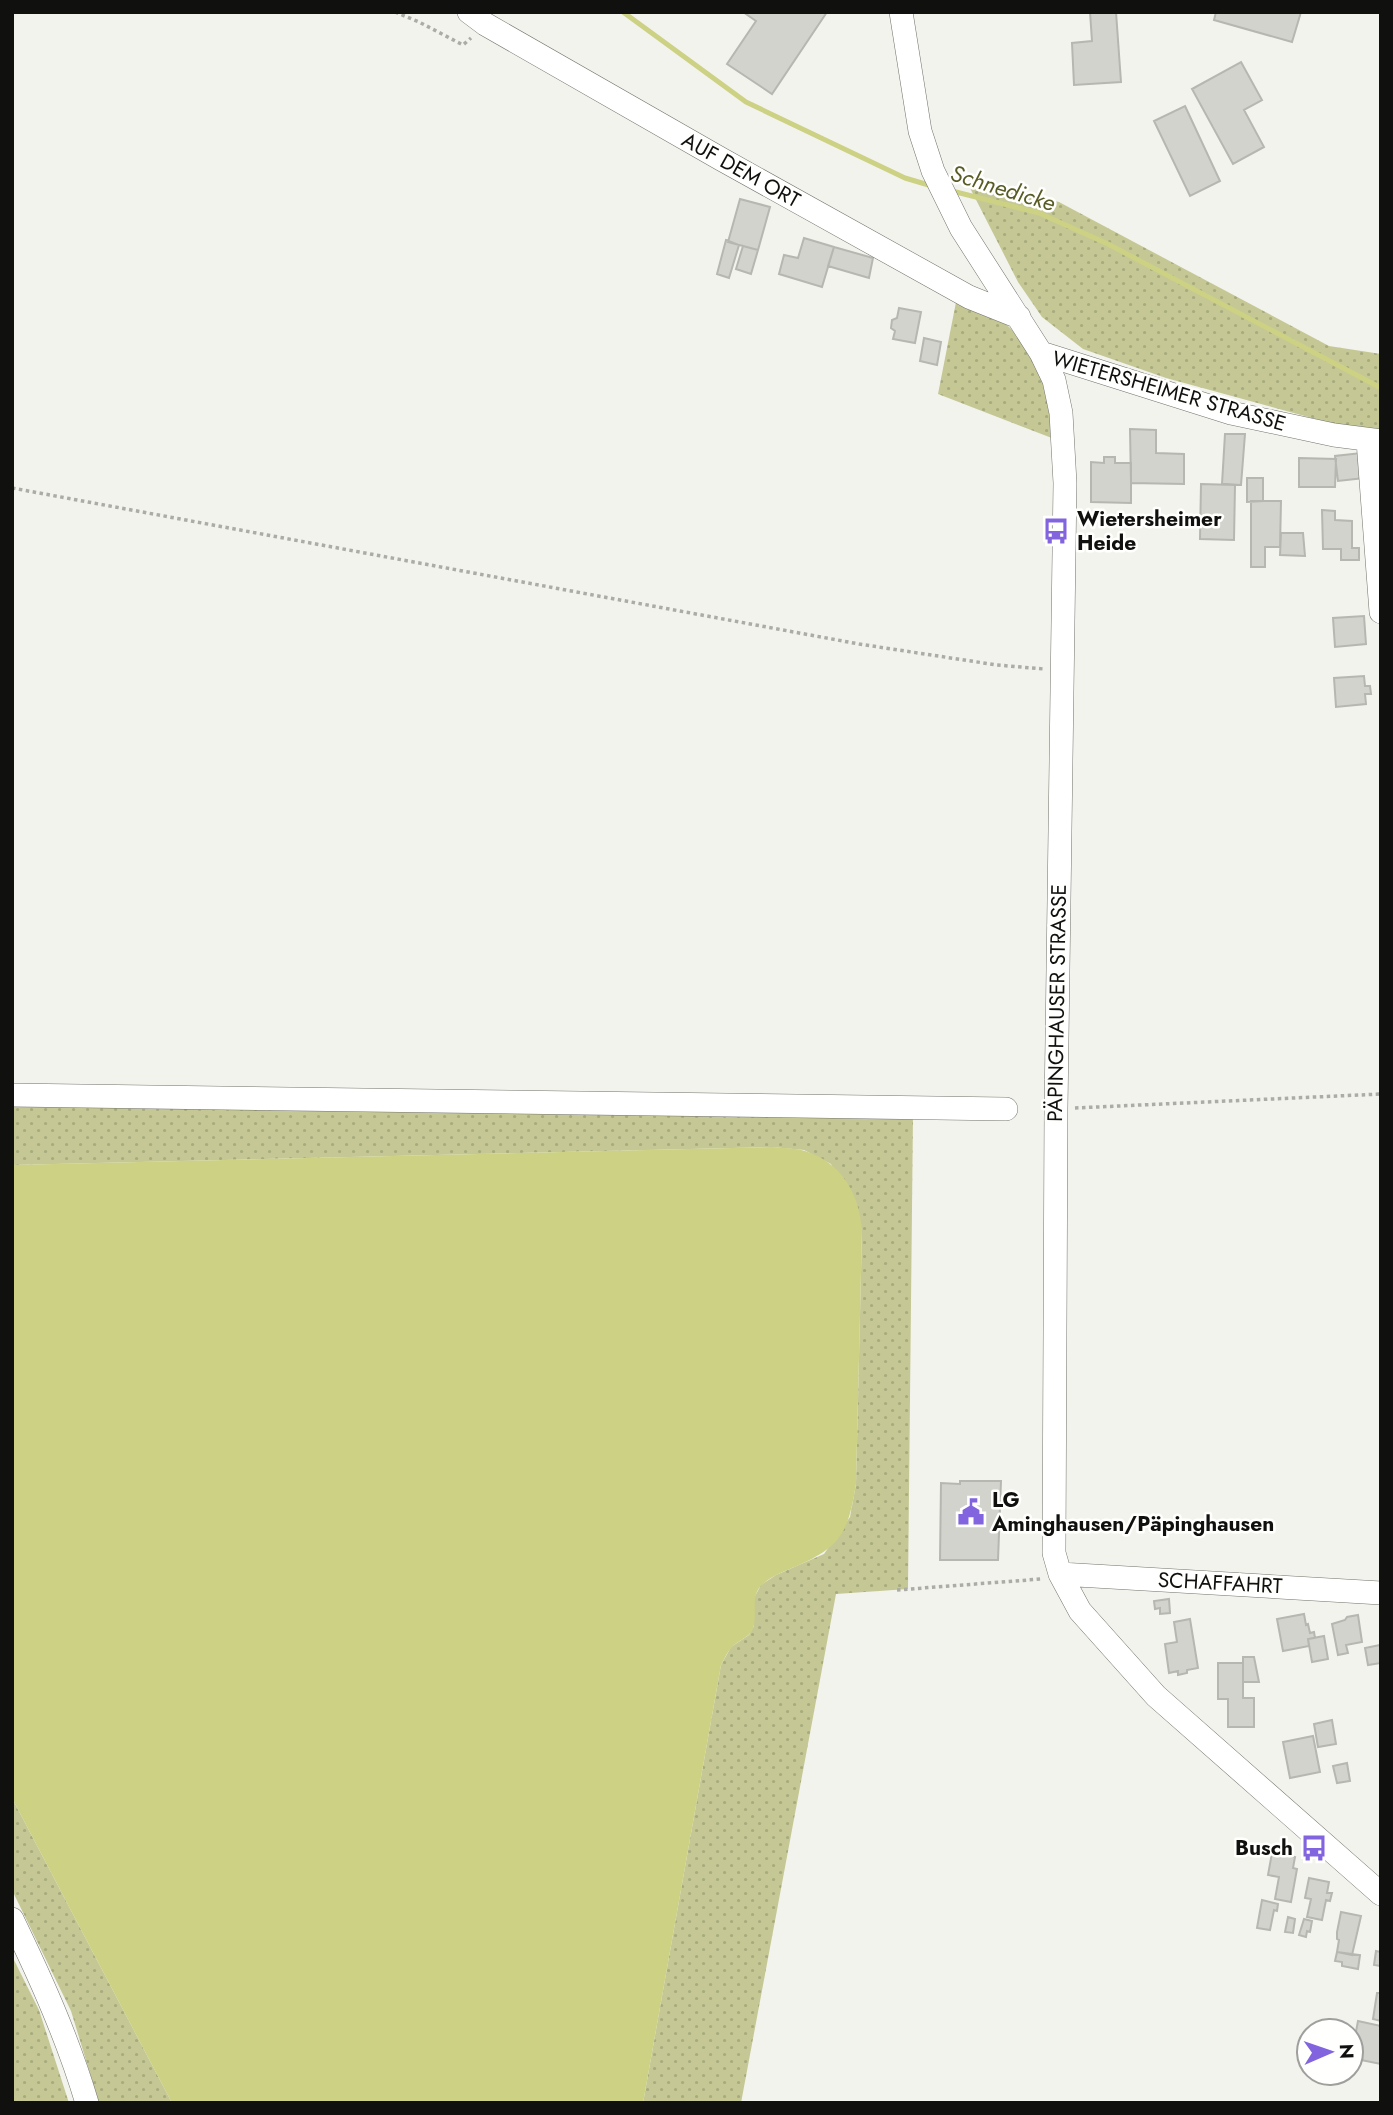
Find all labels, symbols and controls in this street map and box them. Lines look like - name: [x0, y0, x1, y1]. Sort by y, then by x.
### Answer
- street label: AUF DEM ORT: [676, 125, 806, 215]
- water label: Schnedicke: [946, 156, 1060, 220]
- street label: WIETERSHEIMER STRASSE: [1049, 343, 1289, 439]
- place label: Wietersheimer Heide: [1077, 504, 1222, 558]
- bus stop icon: Wietersheimer Heide: [1041, 516, 1071, 546]
- street label: PÄPINGHAUSER STRASSE: [1040, 884, 1074, 1122]
- place label: LG Aminghausen/Päpinghausen: [991, 1485, 1274, 1539]
- public building icon: LG Aminghausen/Päpinghausen: [956, 1497, 986, 1527]
- street label: SCHAFFAHRT: [1157, 1565, 1283, 1601]
- place label: Busch: [1235, 1833, 1293, 1863]
- bus stop icon: Busch: [1299, 1833, 1329, 1863]
- north arrow: [1295, 2017, 1365, 2087]
- text: N: [1333, 2043, 1360, 2059]

